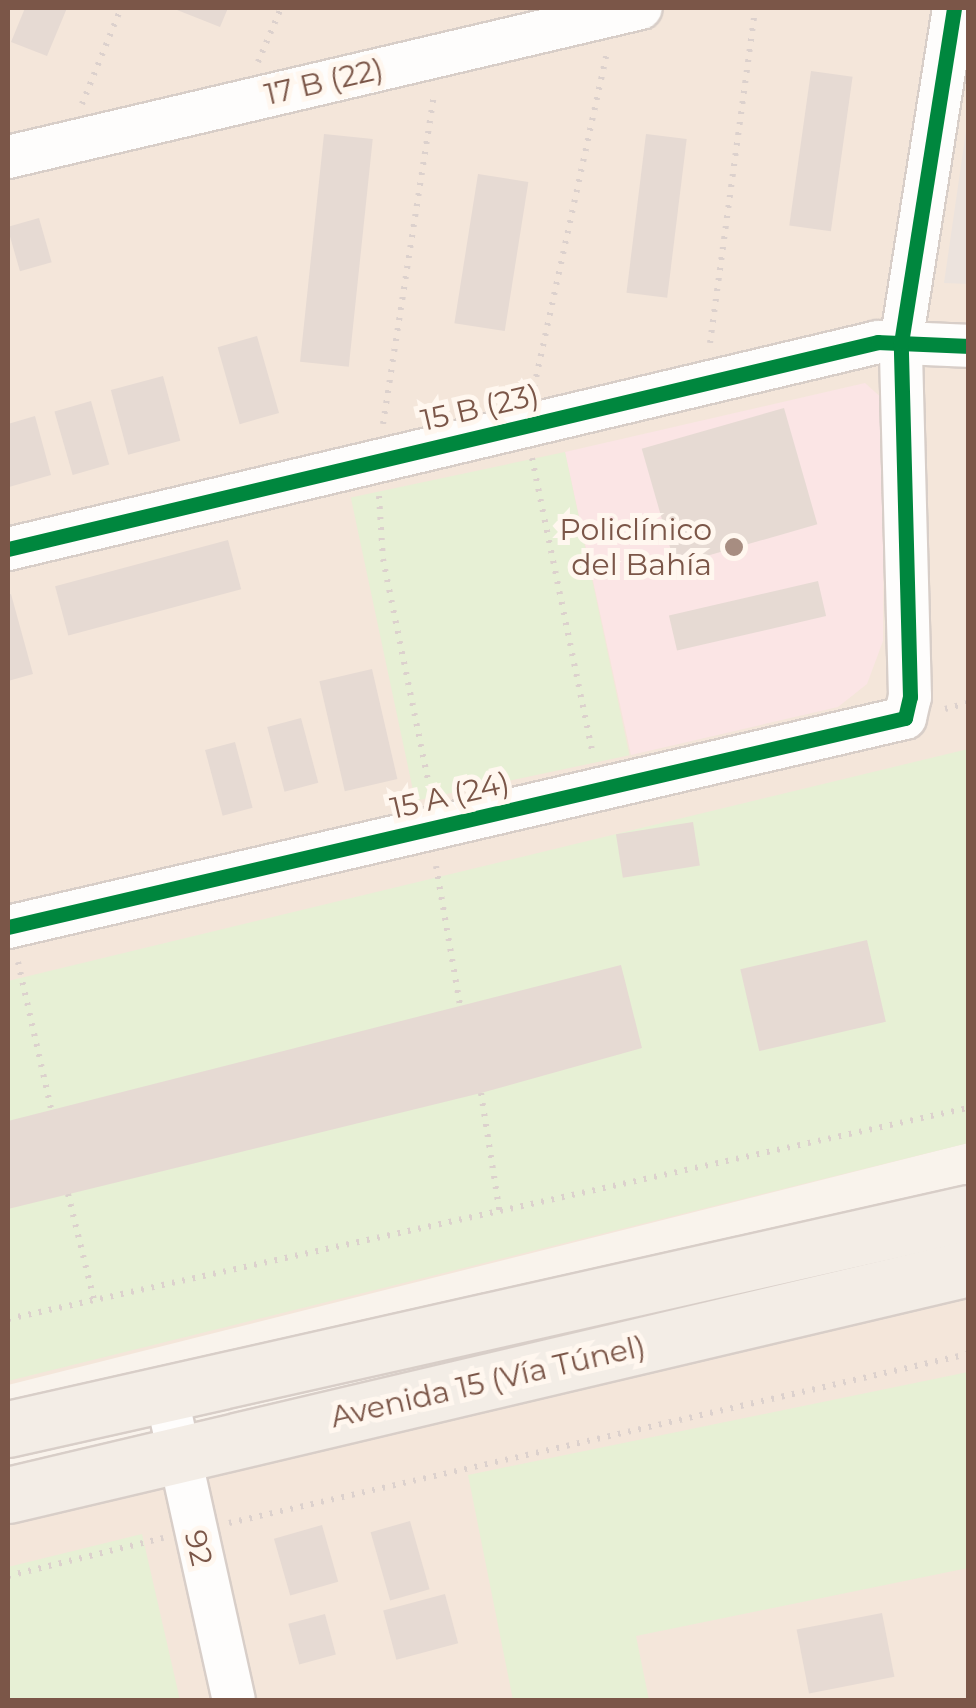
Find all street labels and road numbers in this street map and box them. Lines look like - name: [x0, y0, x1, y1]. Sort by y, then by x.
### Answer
- street label: 17 B (22): [261, 51, 387, 113]
- street label: 15 B (23): [418, 377, 542, 439]
- street label: 15 A (24): [387, 765, 513, 827]
- street label: Avenida 15 (Vía Túnel): [327, 1328, 649, 1436]
- street label: 92: [176, 1527, 220, 1569]

